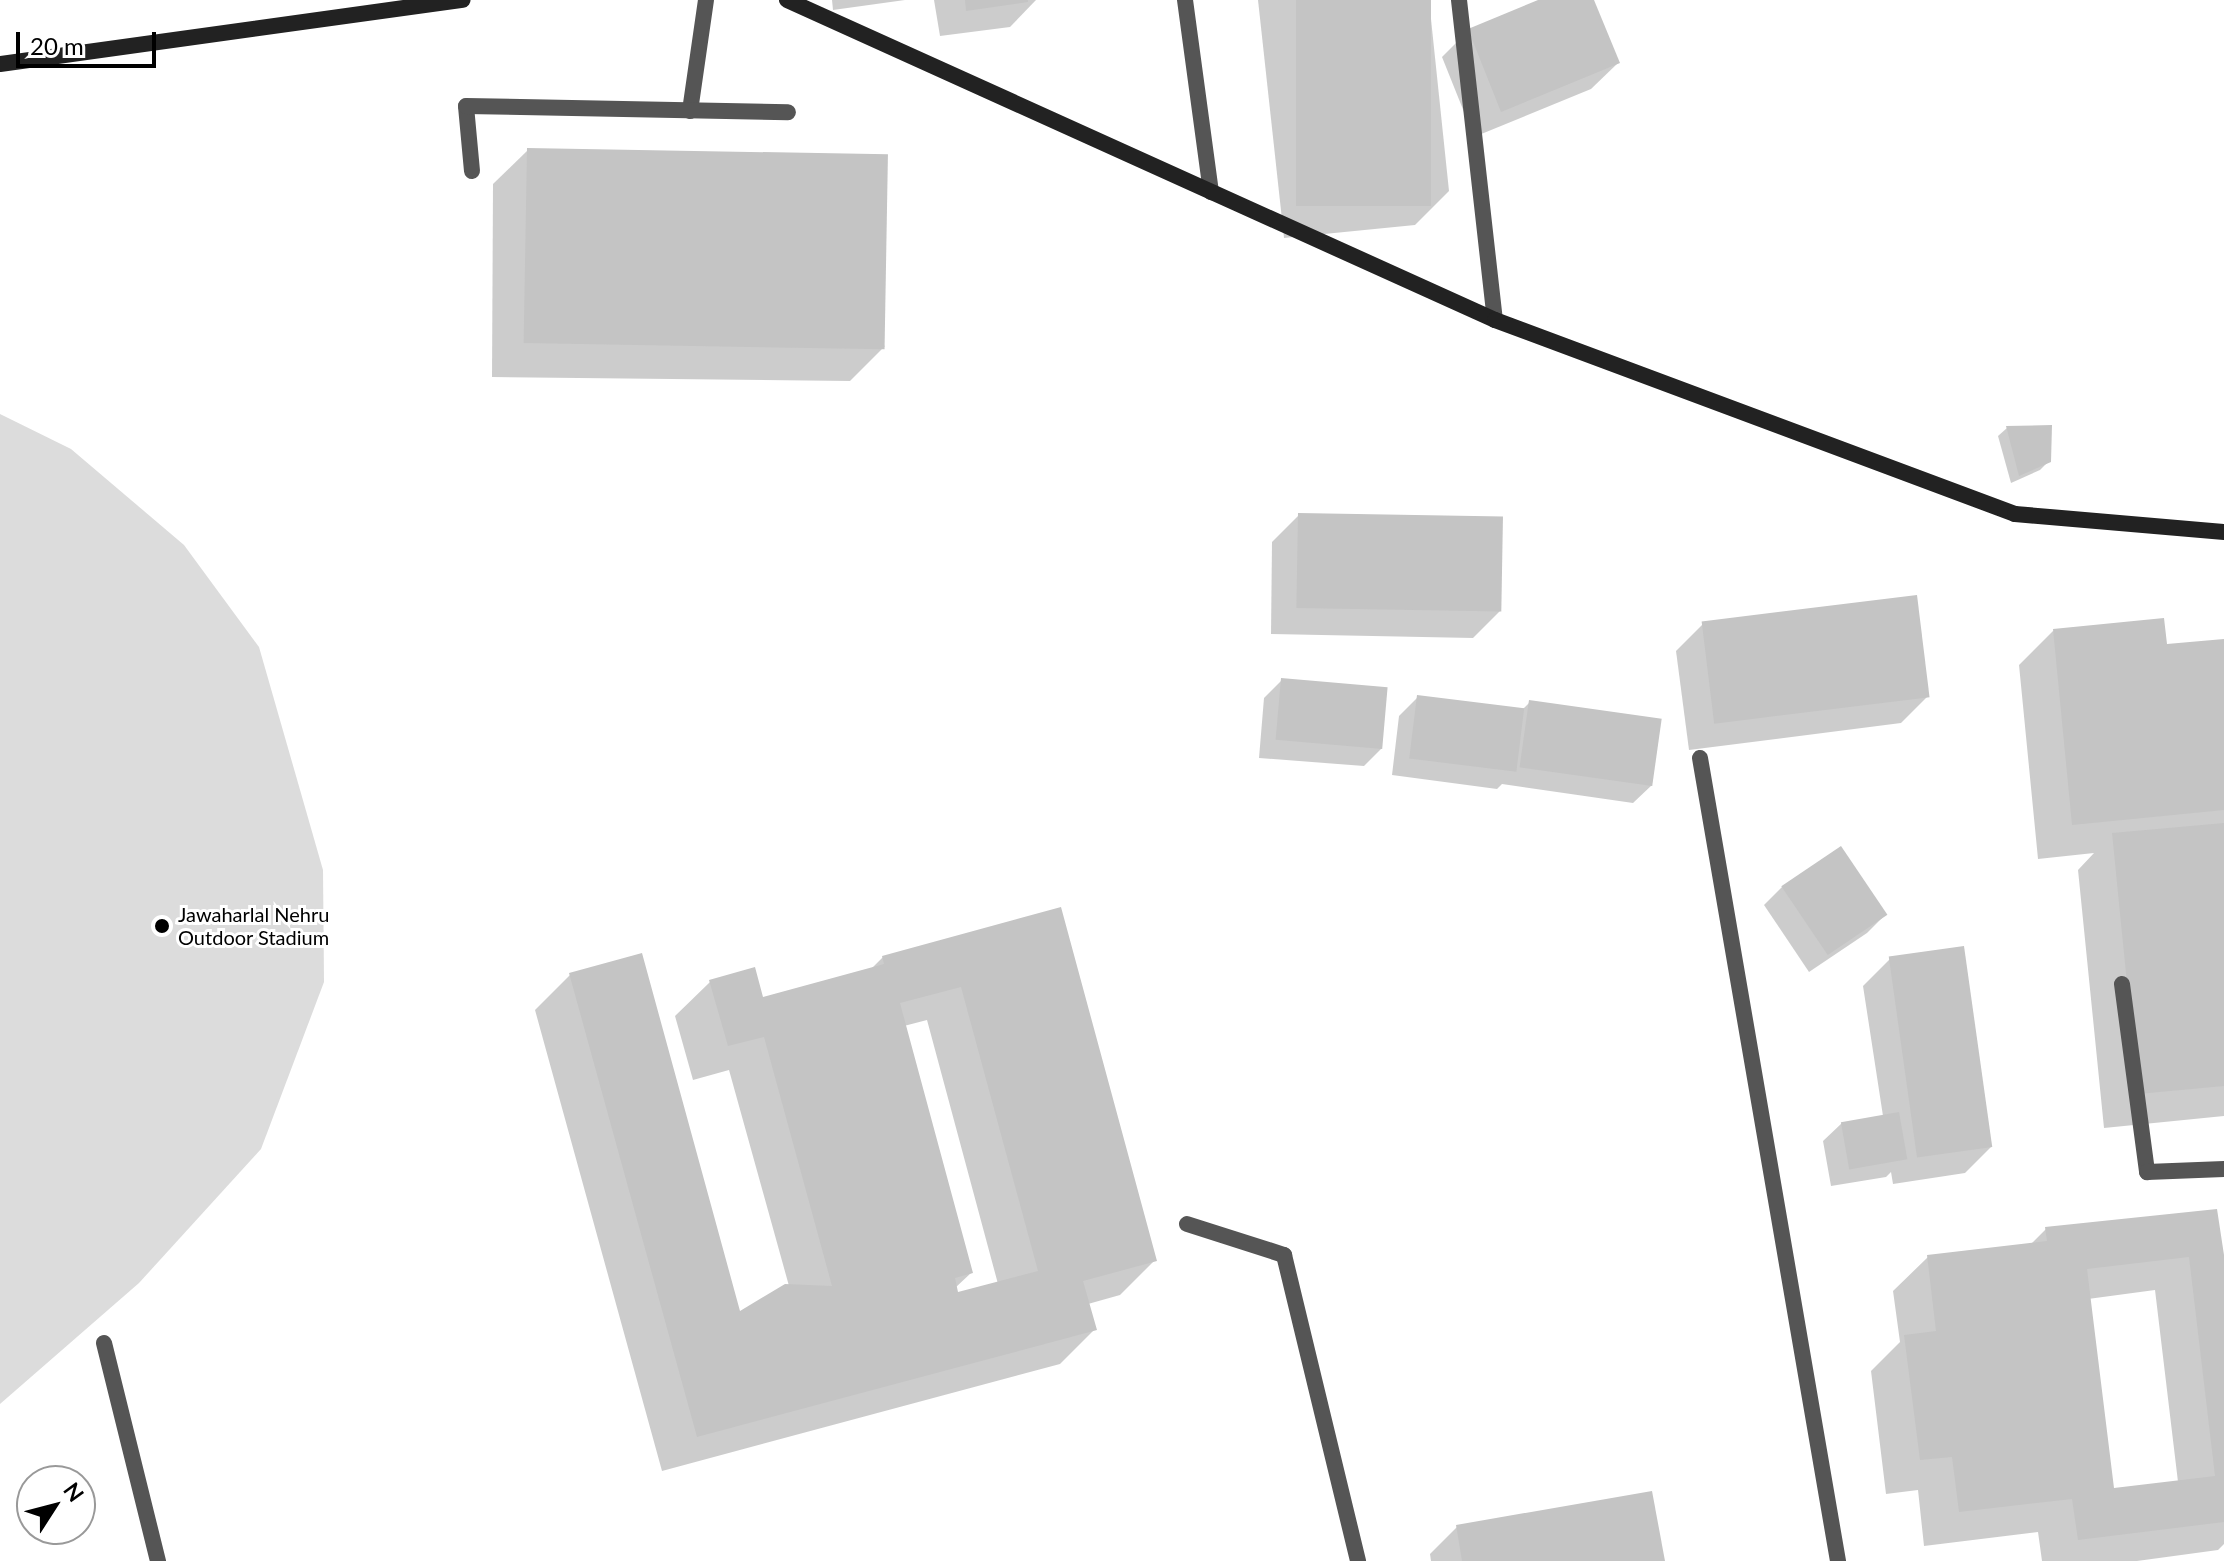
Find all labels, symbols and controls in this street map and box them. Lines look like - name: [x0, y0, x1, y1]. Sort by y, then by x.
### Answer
- scale bar: [20, 16, 160, 66]
- text: 20 m: [30, 31, 84, 60]
- place label: Jawaharlal Nehru Outdoor Stadium: [178, 902, 330, 949]
- marker: Jawaharlal Nehru Outdoor Stadium: [153, 917, 171, 935]
- north arrow: [16, 1465, 96, 1545]
- text: N: [58, 1477, 90, 1507]

